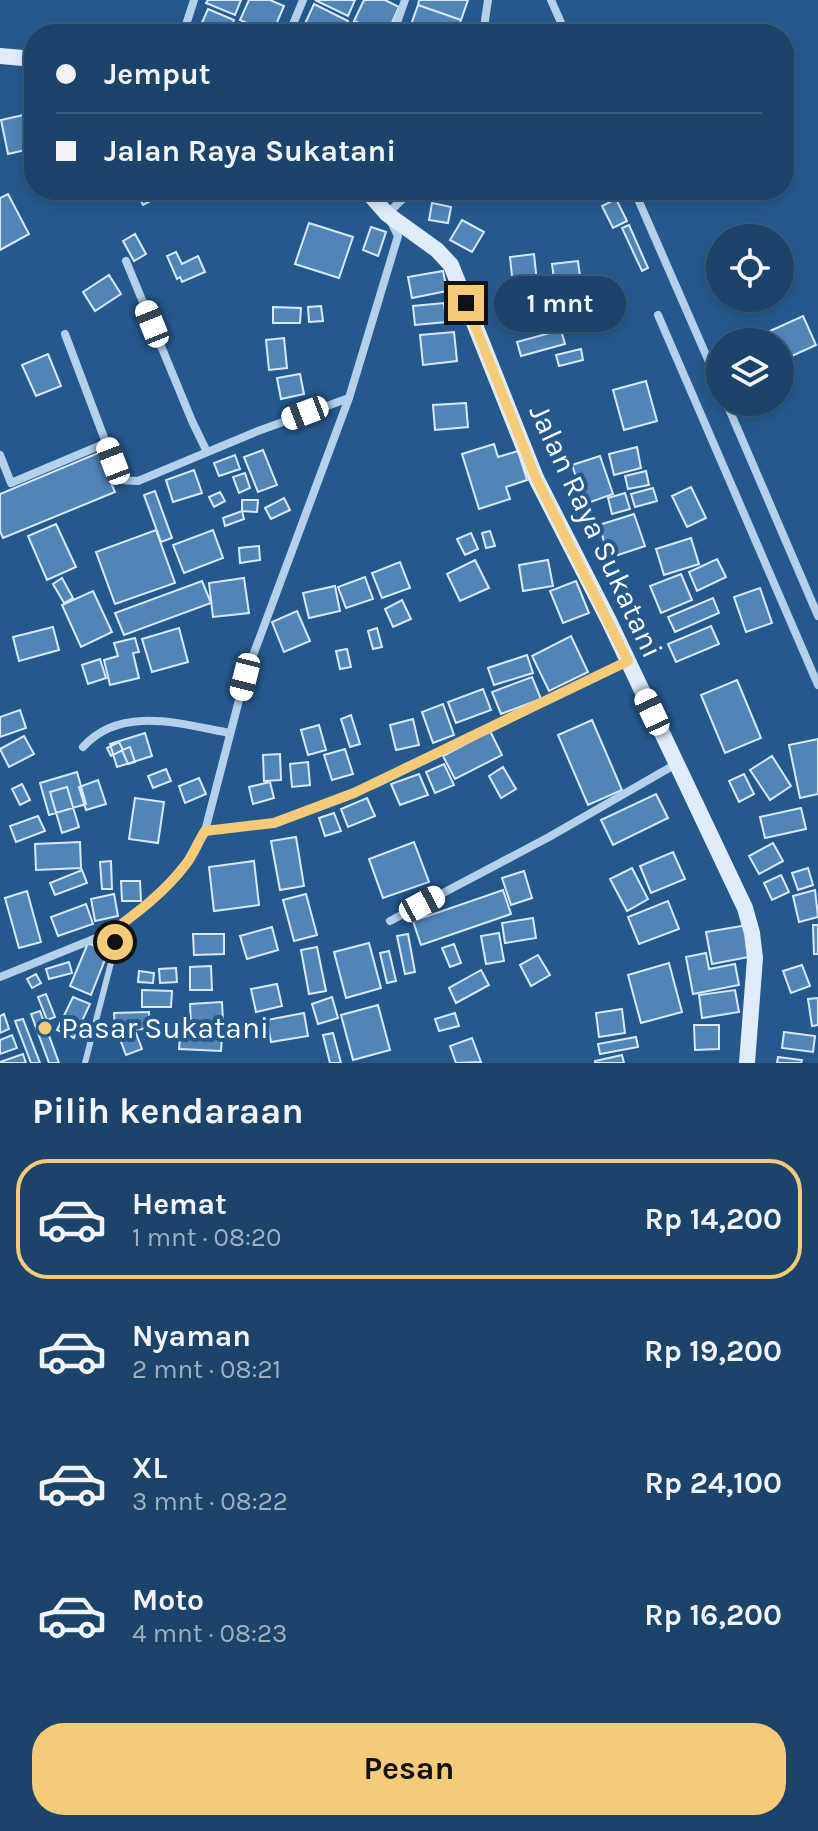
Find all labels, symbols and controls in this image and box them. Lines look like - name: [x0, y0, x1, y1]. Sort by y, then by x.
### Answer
- text: Jemput: [104, 56, 211, 92]
- text: Jalan Raya Sukatani: [104, 133, 396, 169]
- map controls: [706, 224, 794, 416]
- button: locate: [706, 224, 794, 312]
- callout: 1 mnt: [494, 275, 626, 331]
- route end: [448, 285, 484, 321]
- text: 1 mnt: [527, 288, 593, 319]
- car: [132, 297, 172, 351]
- button: layers: [706, 328, 794, 416]
- car: [278, 393, 332, 433]
- street label: Jalan Raya Sukatani: [521, 398, 671, 664]
- car: [93, 434, 133, 488]
- car: [228, 651, 262, 703]
- car: [631, 685, 673, 739]
- car: [395, 882, 449, 926]
- route start: [97, 924, 133, 960]
- place label: Pasar Sukatani: [61, 1010, 269, 1046]
- marker: Pasar Sukatani: [36, 1019, 54, 1037]
- text: Pilih kendaraan: [32, 1090, 304, 1132]
- icon: car: [36, 1183, 108, 1255]
- text: Hemat: [132, 1186, 227, 1222]
- text: Rp 14,200: [645, 1201, 782, 1237]
- text: 1 mnt · 08:20: [132, 1222, 281, 1253]
- icon: car: [36, 1315, 108, 1387]
- text: Nyaman: [132, 1318, 251, 1354]
- text: Rp 19,200: [644, 1333, 782, 1369]
- text: 2 mnt · 08:21: [132, 1354, 281, 1385]
- icon: car: [36, 1447, 108, 1519]
- text: XL: [132, 1450, 167, 1486]
- text: Rp 24,100: [645, 1465, 782, 1501]
- text: 3 mnt · 08:22: [132, 1486, 288, 1517]
- icon: car: [36, 1579, 108, 1651]
- text: Moto: [132, 1582, 204, 1618]
- text: Rp 16,200: [644, 1597, 782, 1633]
- text: 4 mnt · 08:23: [132, 1618, 287, 1649]
- button: Pesan: [32, 1723, 786, 1815]

